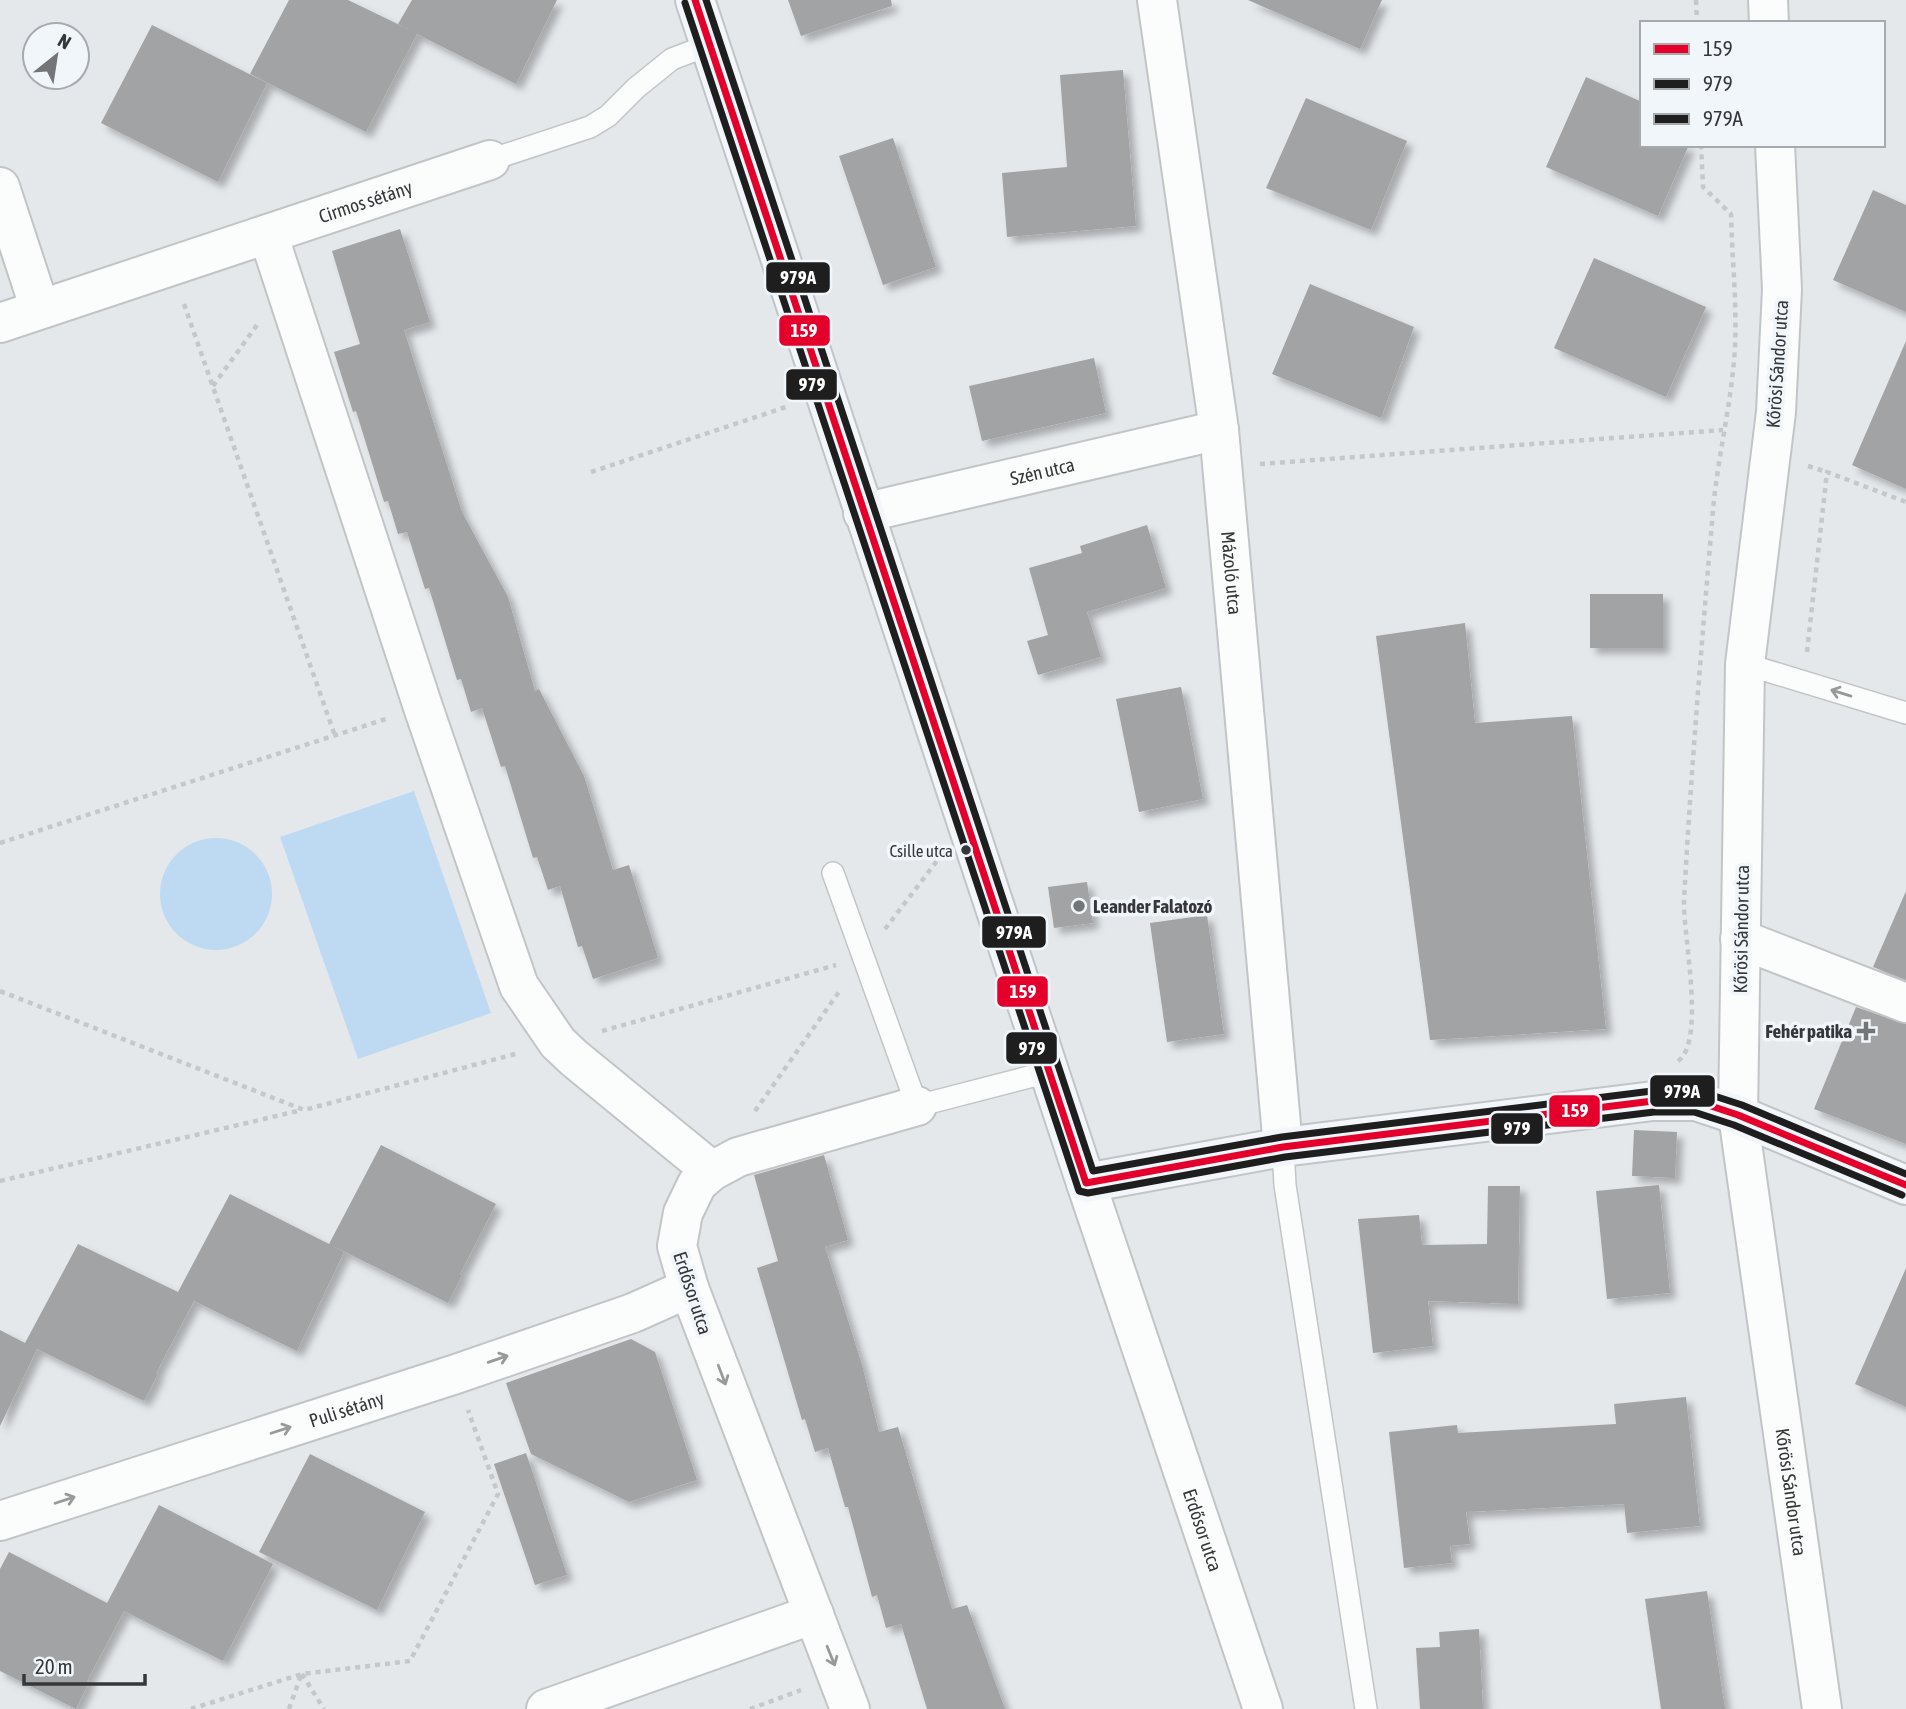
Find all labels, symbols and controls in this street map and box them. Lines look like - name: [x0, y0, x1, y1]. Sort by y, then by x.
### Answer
- north arrow: [21, 21, 91, 91]
- legend: [1640, 21, 1885, 147]
- text: N: [54, 29, 75, 54]
- text: 159: [1703, 36, 1733, 60]
- text: 979: [1703, 71, 1733, 95]
- text: 979A: [1703, 106, 1744, 130]
- street label: Cirmos sétány: [316, 176, 415, 227]
- line badge: 979A: [765, 261, 831, 294]
- text: 979A: [780, 266, 817, 288]
- street label: Kőrösi Sándor utca: [1762, 299, 1792, 429]
- line badge: 159: [778, 314, 831, 347]
- text: 159: [791, 319, 817, 341]
- line badge: 979: [785, 368, 838, 401]
- text: 979: [799, 373, 825, 395]
- street label: Szén utca: [1008, 453, 1077, 489]
- street label: Mázoló utca: [1217, 530, 1246, 616]
- one-way arrow: [1830, 686, 1852, 699]
- place label: Csille utca: [889, 841, 953, 861]
- marker: Csille utca: [959, 843, 973, 857]
- street label: Kőrösi Sándor utca: [1729, 865, 1753, 993]
- place label: Leander Falatozó: [1093, 895, 1213, 917]
- marker: Leander Falatozó: [1071, 898, 1087, 914]
- line badge: 979A: [981, 915, 1047, 949]
- text: 979A: [996, 921, 1033, 943]
- line badge: 159: [996, 975, 1049, 1008]
- text: 159: [1010, 980, 1036, 1002]
- place label: Fehér patika: [1765, 1020, 1852, 1042]
- marker: Fehér patika: [1858, 1023, 1874, 1039]
- line badge: 979: [1005, 1031, 1058, 1065]
- text: 979: [1019, 1037, 1045, 1059]
- line badge: 979A: [1649, 1074, 1716, 1108]
- text: 979A: [1664, 1080, 1701, 1102]
- line badge: 159: [1548, 1094, 1601, 1128]
- text: 159: [1562, 1099, 1588, 1121]
- line badge: 979: [1490, 1112, 1544, 1145]
- text: 979: [1504, 1117, 1530, 1139]
- street label: Erdősor utca: [669, 1249, 717, 1337]
- one-way arrow: [486, 1352, 508, 1364]
- one-way arrow: [717, 1364, 729, 1385]
- street label: Puli sétány: [306, 1387, 387, 1432]
- one-way arrow: [270, 1423, 292, 1435]
- street label: Kőrösi Sándor utca: [1771, 1427, 1811, 1557]
- street label: Erdősor utca: [1179, 1486, 1227, 1574]
- one-way arrow: [54, 1493, 76, 1506]
- scale bar: [24, 1642, 145, 1686]
- one-way arrow: [825, 1644, 838, 1666]
- text: 20 m: [35, 1654, 73, 1678]

